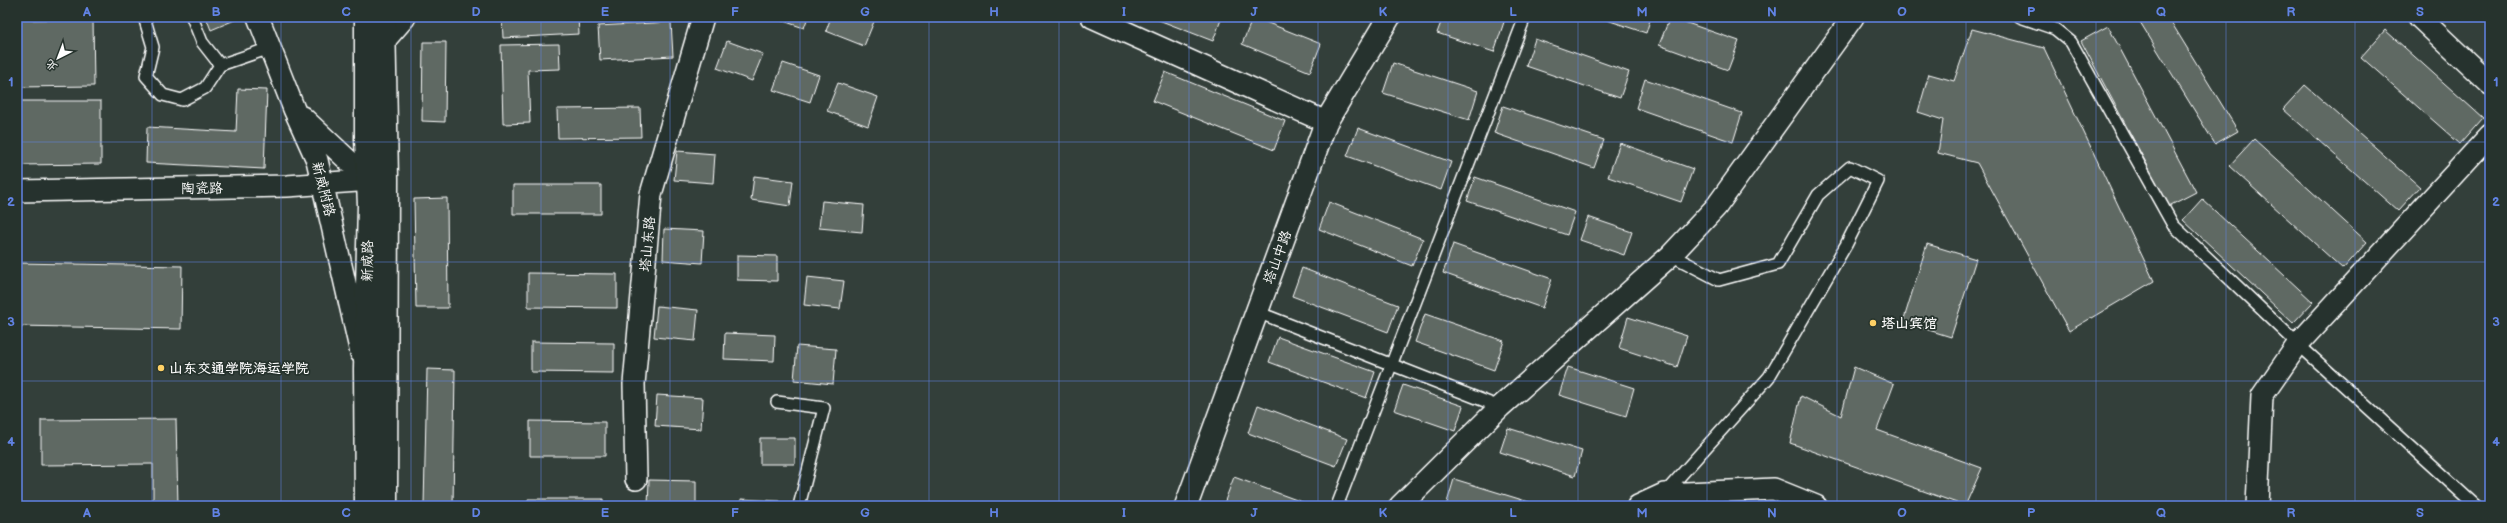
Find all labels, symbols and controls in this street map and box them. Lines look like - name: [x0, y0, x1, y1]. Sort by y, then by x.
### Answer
- text: A: [82, 4, 91, 20]
- text: B: [211, 4, 221, 20]
- text: C: [341, 4, 351, 20]
- text: D: [471, 4, 481, 20]
- text: E: [601, 4, 610, 20]
- text: F: [731, 4, 739, 20]
- text: G: [860, 4, 870, 20]
- text: H: [989, 4, 999, 20]
- text: I: [1122, 4, 1126, 20]
- text: J: [1250, 4, 1258, 20]
- text: K: [1379, 4, 1388, 20]
- text: L: [1509, 4, 1517, 20]
- text: M: [1636, 4, 1648, 20]
- text: N: [1767, 4, 1777, 20]
- text: O: [1897, 4, 1907, 20]
- text: P: [2027, 4, 2036, 20]
- text: Q: [2156, 4, 2166, 20]
- text: R: [2287, 4, 2296, 20]
- text: S: [2416, 4, 2424, 20]
- north arrow: [38, 38, 78, 78]
- text: 北: [43, 57, 60, 74]
- text: 1: [8, 74, 14, 90]
- text: 1: [2493, 74, 2499, 90]
- street label: 新威附路: [308, 160, 339, 218]
- street label: 陶瓷路: [181, 180, 223, 197]
- text: 2: [7, 194, 15, 210]
- text: 2: [2492, 194, 2500, 210]
- street label: 塔山东路: [637, 215, 658, 273]
- street label: 塔山中路: [1260, 228, 1295, 286]
- street label: 新威路: [359, 240, 376, 282]
- text: 3: [7, 314, 15, 330]
- text: 3: [2492, 314, 2500, 330]
- place label: 塔山宾馆: [1881, 315, 1937, 332]
- marker: 塔山宾馆: [1868, 318, 1878, 328]
- place label: 山东交通学院海运学院: [169, 360, 309, 377]
- marker: 山东交通学院海运学院: [156, 363, 166, 373]
- text: 4: [7, 434, 15, 450]
- text: 4: [2492, 434, 2500, 450]
- text: A: [82, 505, 91, 521]
- text: B: [211, 505, 221, 521]
- text: C: [341, 505, 351, 521]
- text: D: [471, 505, 481, 521]
- text: E: [601, 505, 610, 521]
- text: F: [731, 505, 739, 521]
- text: G: [860, 505, 870, 521]
- text: H: [989, 505, 999, 521]
- text: I: [1122, 505, 1126, 521]
- text: J: [1250, 505, 1258, 521]
- text: K: [1379, 505, 1388, 521]
- text: L: [1509, 505, 1517, 521]
- text: M: [1636, 505, 1648, 521]
- text: N: [1767, 505, 1777, 521]
- text: O: [1897, 505, 1907, 521]
- text: P: [2027, 505, 2036, 521]
- text: Q: [2156, 505, 2166, 521]
- text: R: [2287, 505, 2296, 521]
- text: S: [2416, 505, 2424, 521]

